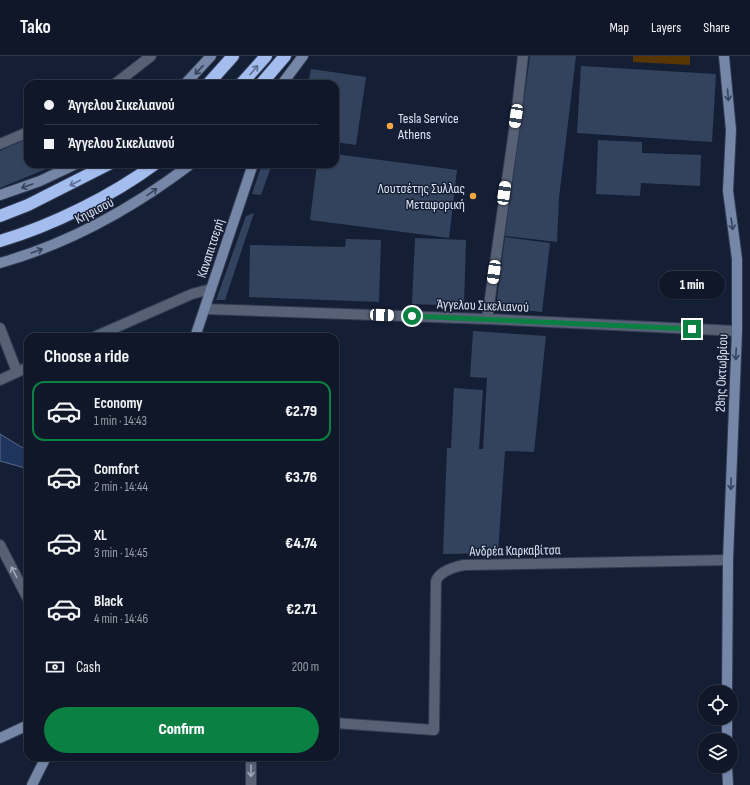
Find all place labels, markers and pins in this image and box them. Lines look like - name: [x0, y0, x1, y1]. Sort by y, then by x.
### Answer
- place label: Tesla Service Athens: [397, 110, 459, 143]
- marker: Tesla Service Athens: [385, 121, 395, 131]
- place label: Λουτσέτης Συλλας Μεταφορική: [377, 180, 465, 213]
- marker: Λουτσέτης Συλλας Μεταφορική: [468, 191, 478, 201]

